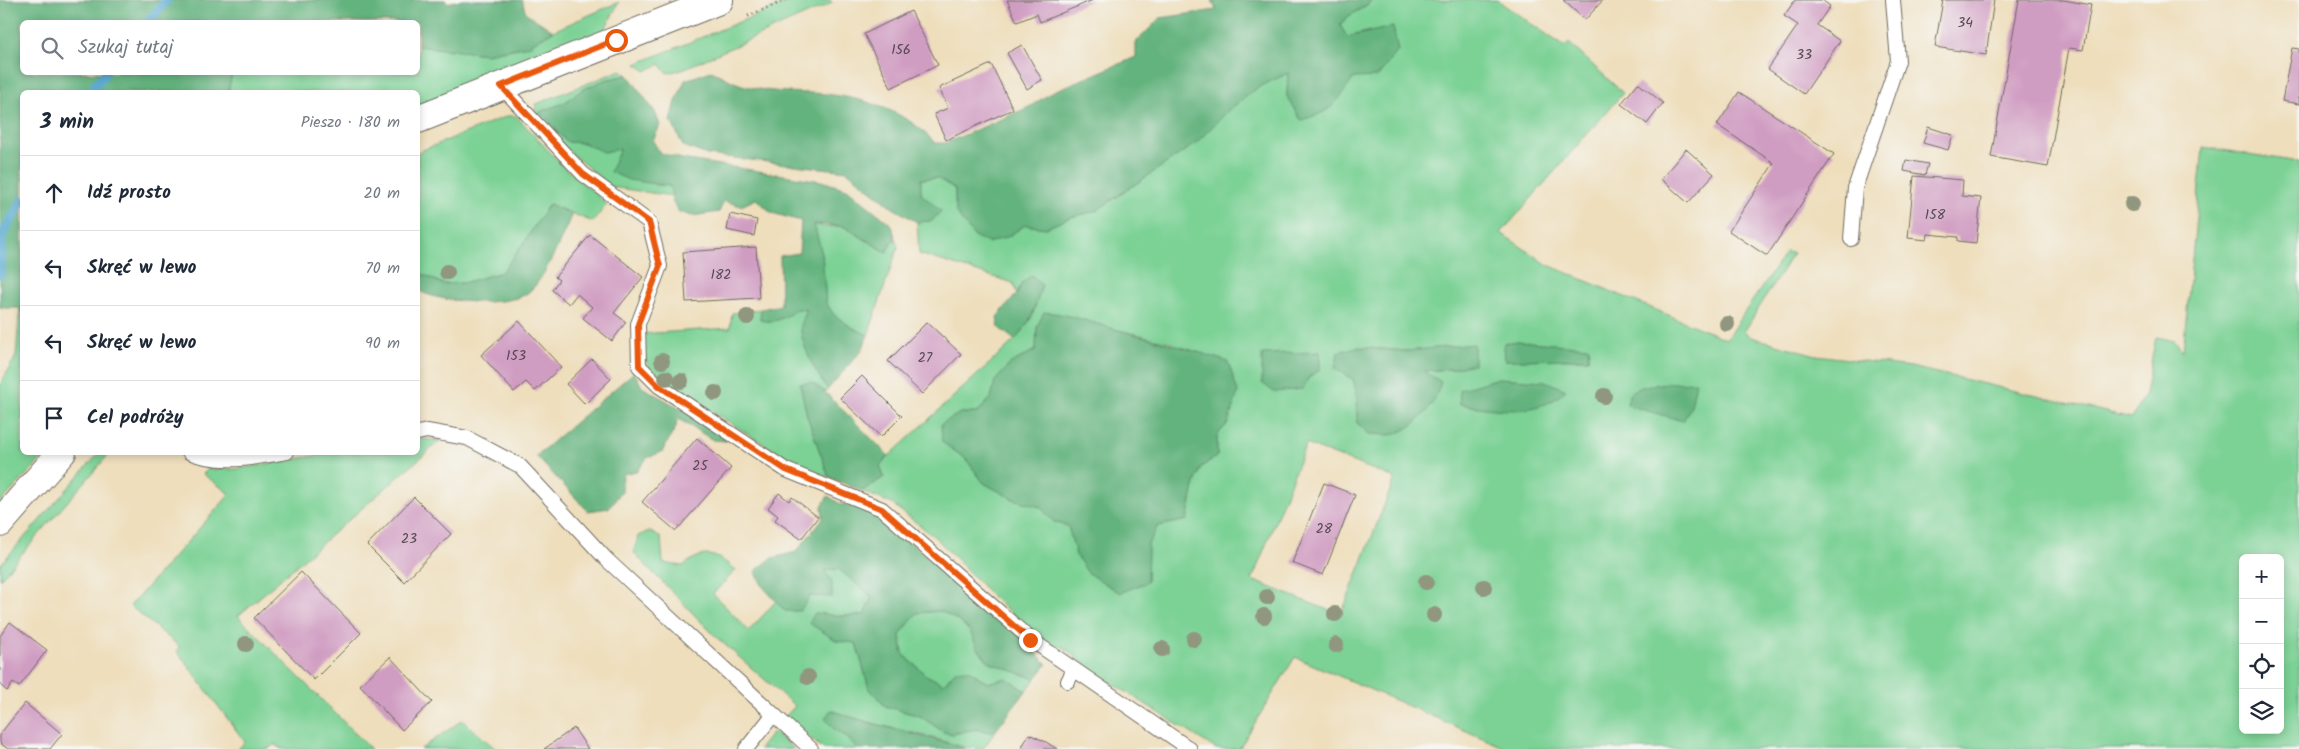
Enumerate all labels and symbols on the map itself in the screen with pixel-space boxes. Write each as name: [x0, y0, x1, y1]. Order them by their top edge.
house number: 34: [1957, 12, 1973, 34]
route start: [605, 29, 628, 52]
house number: 156: [891, 39, 911, 61]
house number: 33: [1796, 44, 1812, 66]
house number: 158: [1925, 204, 1946, 226]
house number: 182: [711, 264, 731, 286]
house number: 153: [506, 345, 526, 367]
house number: 27: [918, 347, 933, 369]
house number: 25: [692, 455, 709, 477]
house number: 28: [1316, 518, 1333, 540]
house number: 23: [401, 528, 417, 550]
route end: [1019, 629, 1042, 652]

